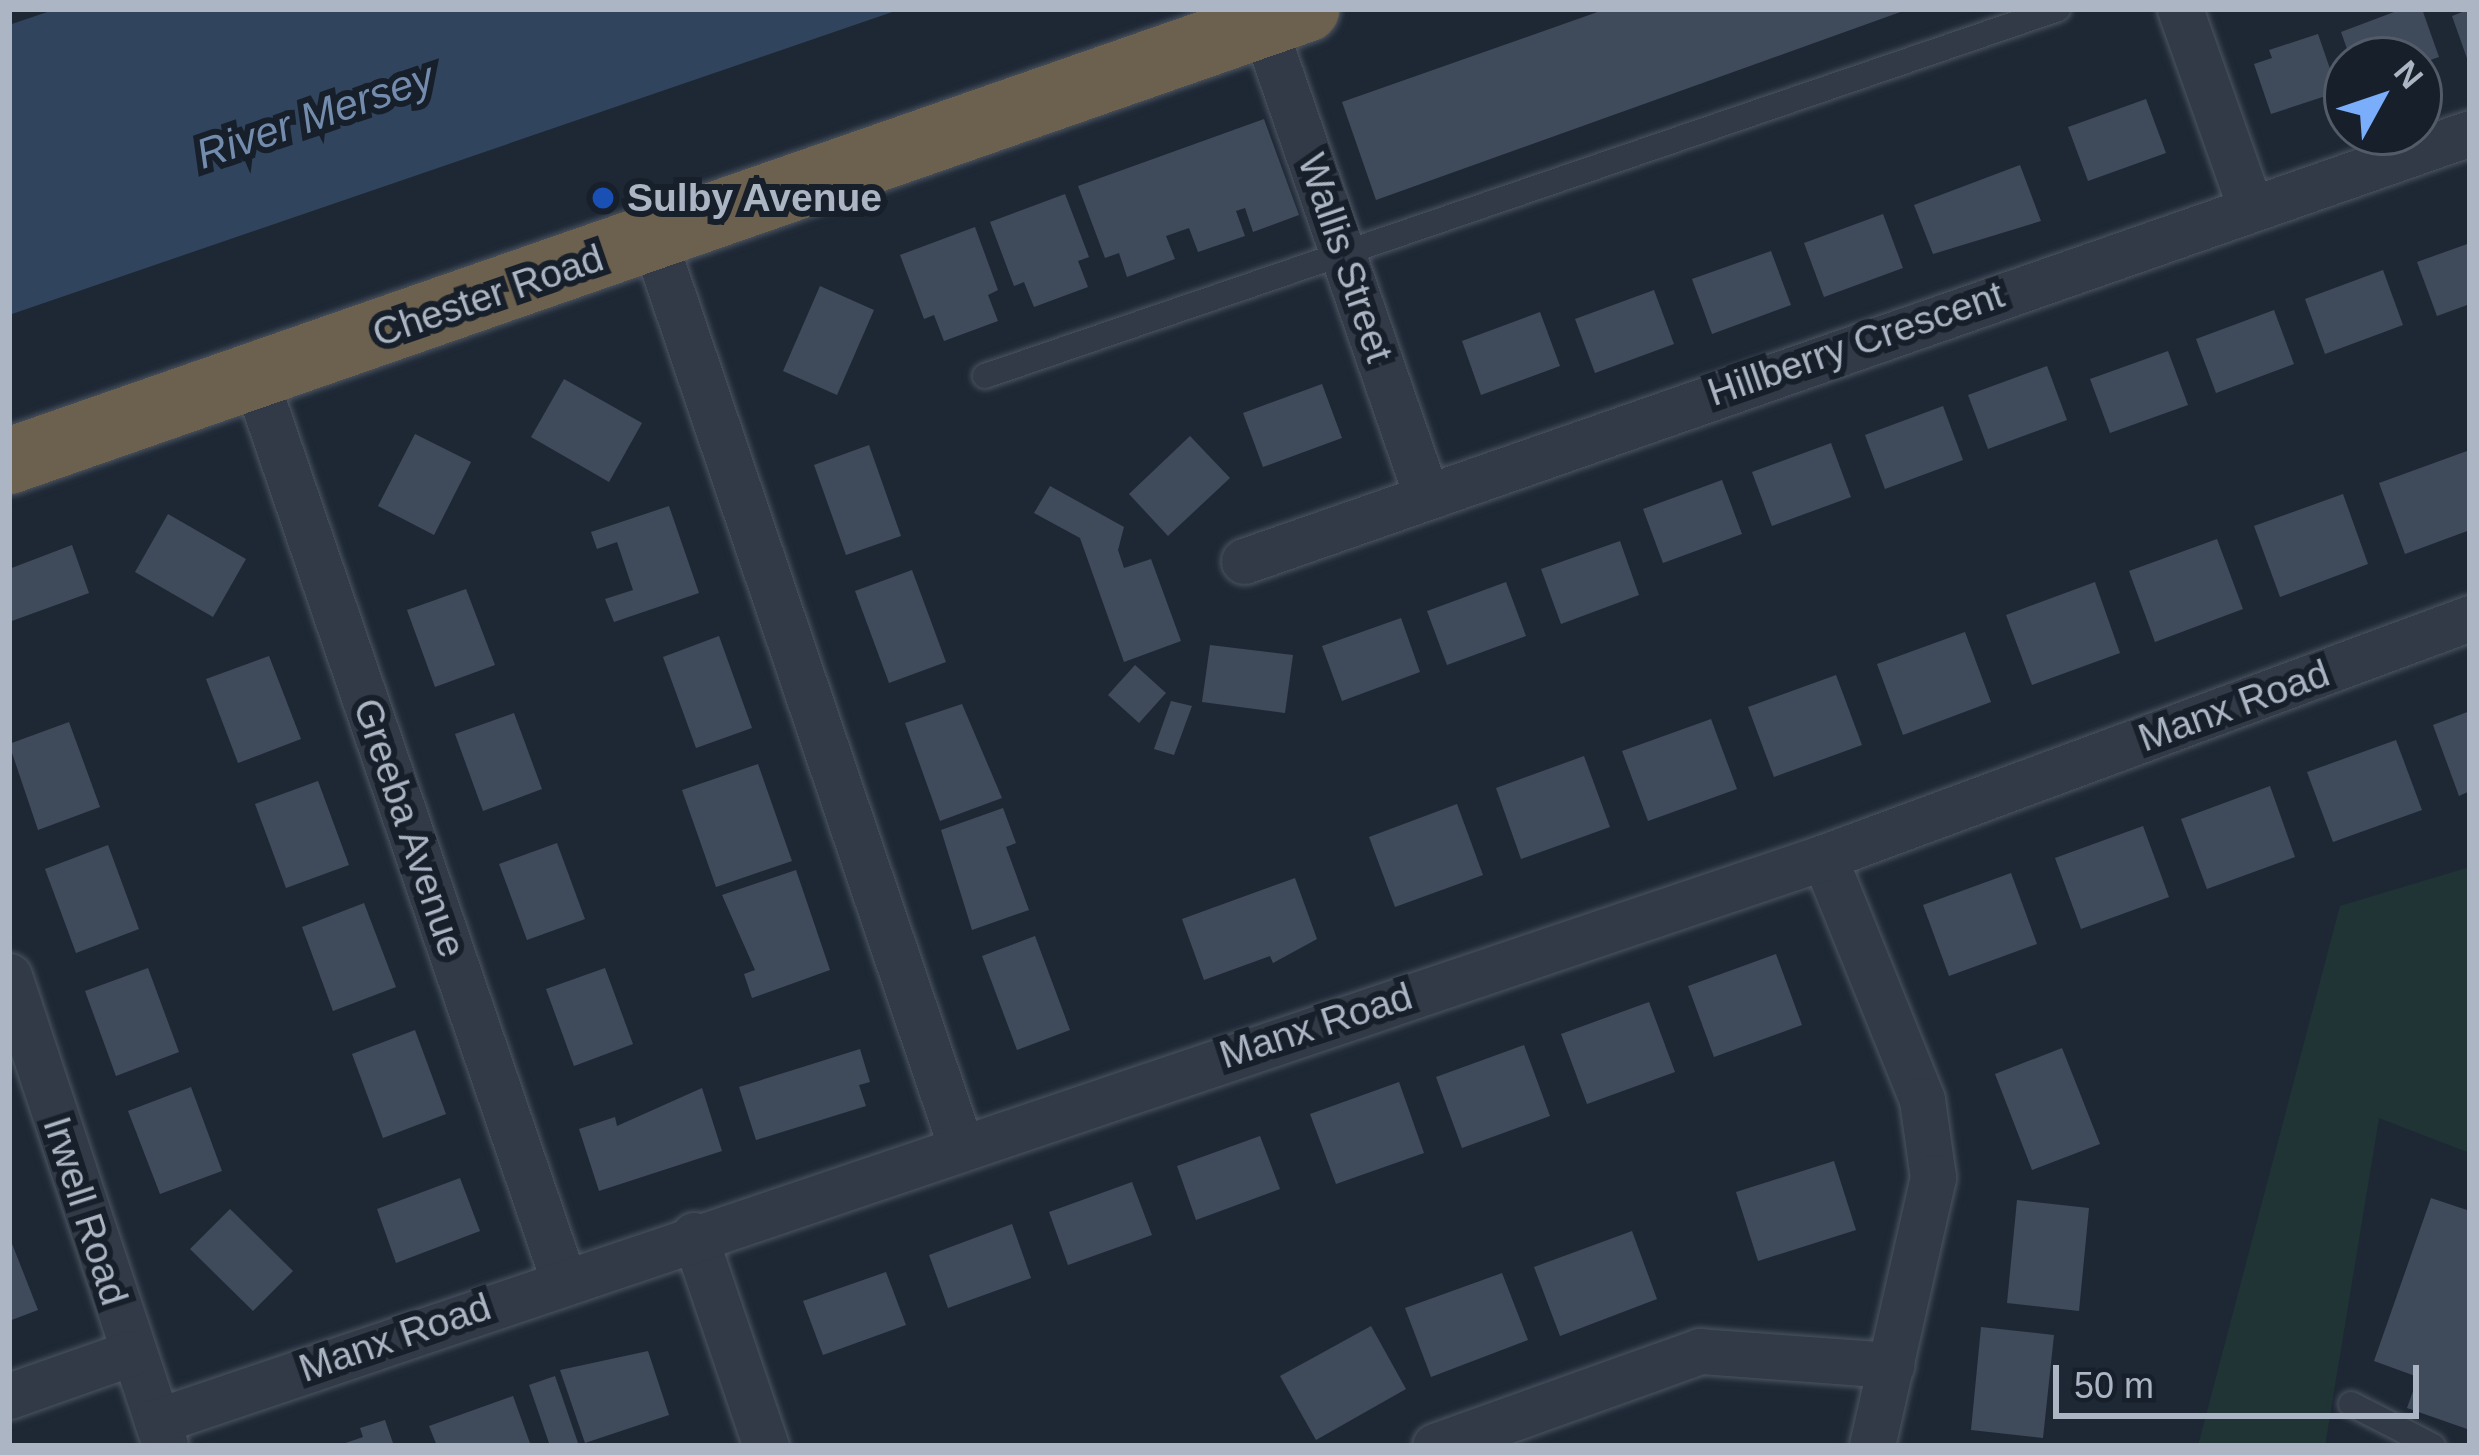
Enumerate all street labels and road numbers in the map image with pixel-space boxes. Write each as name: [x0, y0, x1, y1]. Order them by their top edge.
street label: Wallis Street: [1287, 148, 1403, 368]
street label: Chester Road: [367, 235, 609, 357]
street label: Hillberry Crescent: [1702, 271, 2010, 417]
street label: Manx Road: [2132, 650, 2336, 762]
street label: Greeba Avenue: [343, 692, 475, 964]
street label: Manx Road: [1214, 973, 1418, 1079]
street label: Irwell Road: [33, 1111, 137, 1311]
street label: Manx Road: [293, 1283, 497, 1393]

